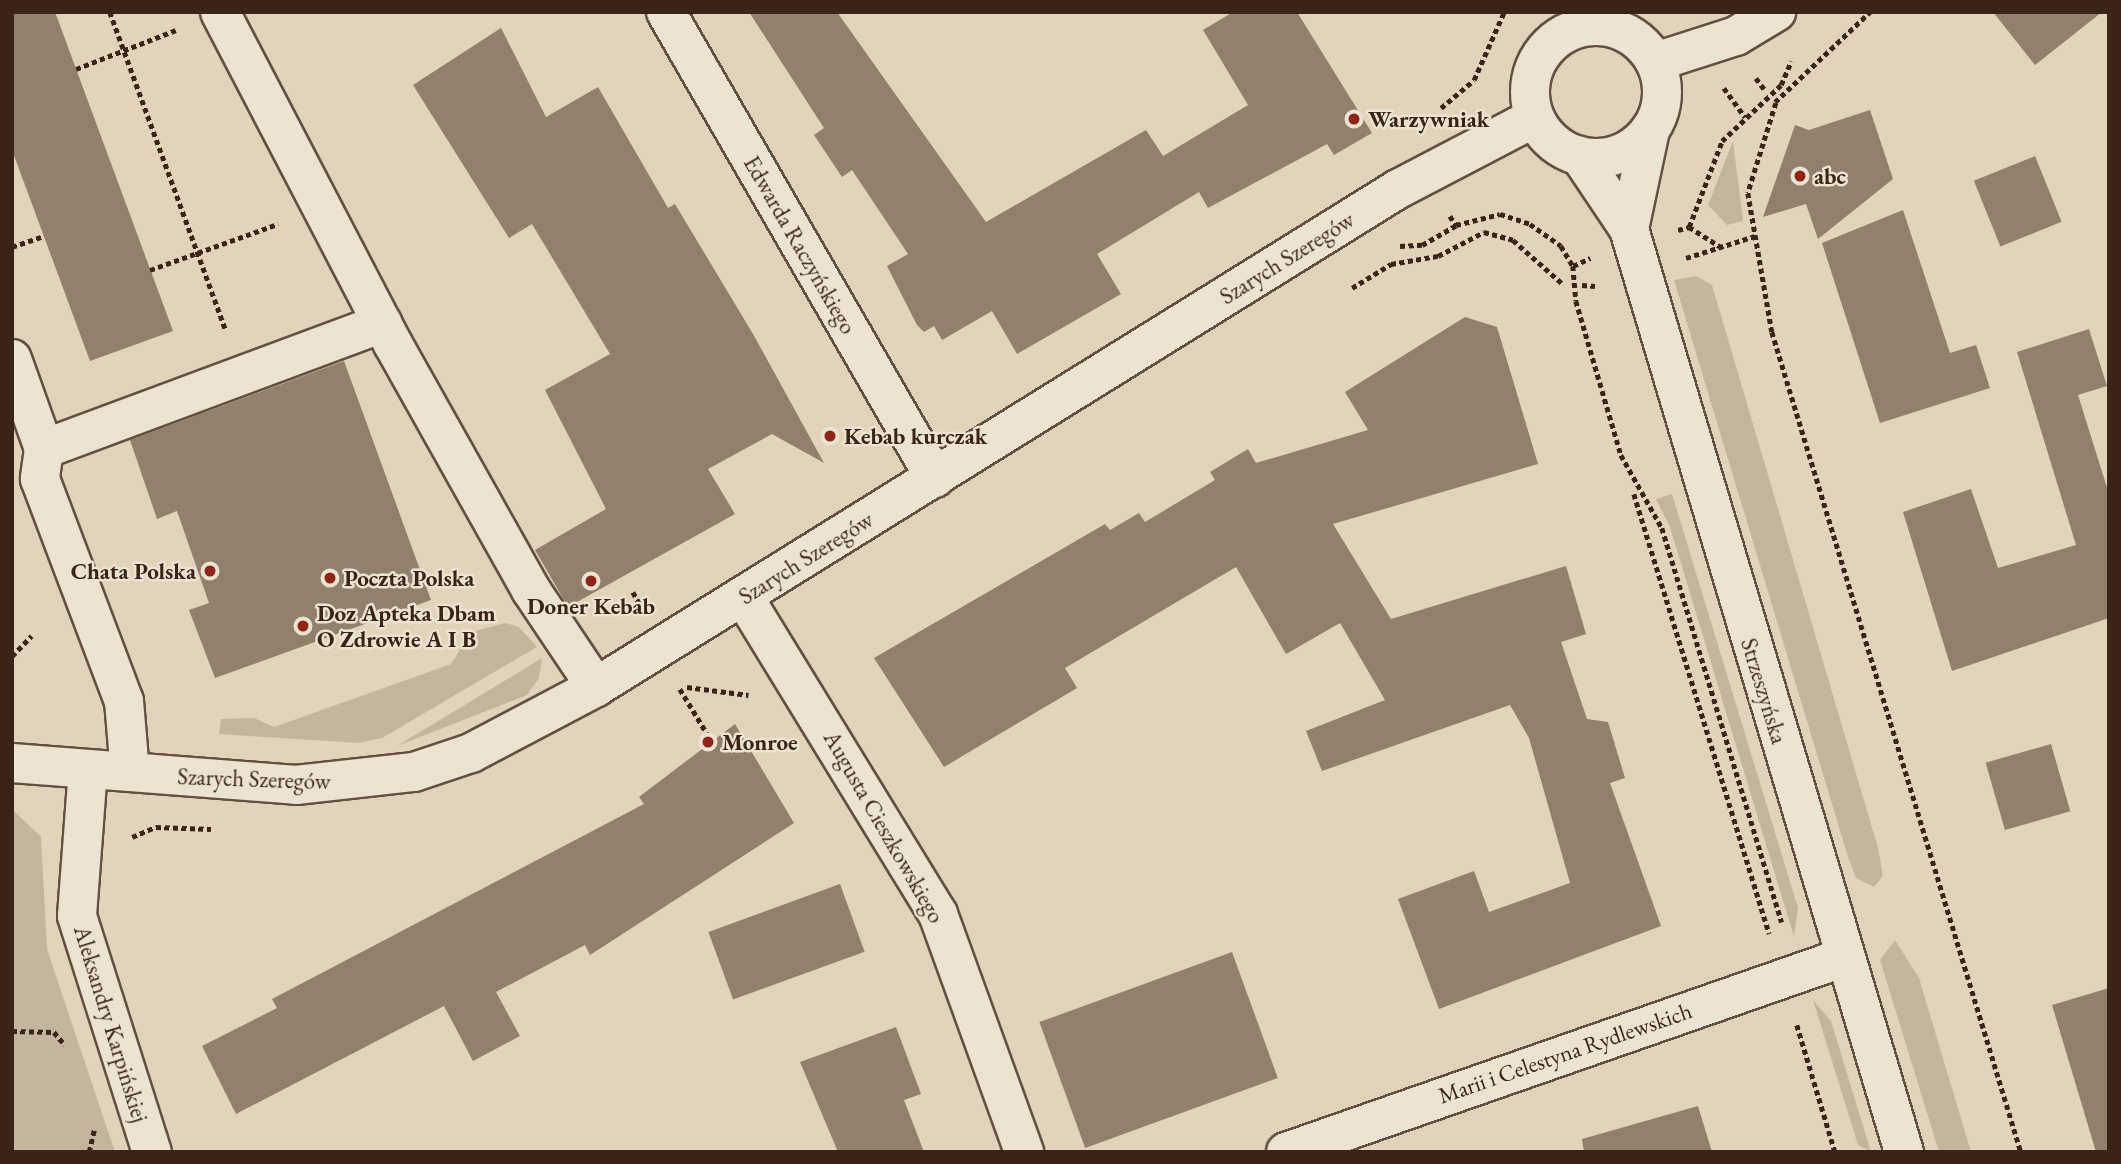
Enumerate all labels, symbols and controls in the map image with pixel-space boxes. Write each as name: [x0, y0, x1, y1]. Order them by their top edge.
place label: Warzywniak: [1368, 105, 1489, 133]
marker: Warzywniak: [1346, 111, 1362, 127]
street label: Edwarda Raczyńskiego: [738, 151, 862, 339]
place label: abc: [1814, 162, 1846, 190]
marker: abc: [1792, 168, 1808, 184]
street label: Szarych Szeregów: [1215, 206, 1359, 310]
place label: Kebab kurczak: [844, 422, 987, 450]
marker: Kebab kurczak: [822, 428, 838, 444]
street label: Szarych Szeregów: [734, 506, 878, 610]
place label: Chata Polska: [71, 557, 196, 585]
marker: Chata Polska: [202, 563, 218, 579]
place label: Poczta Polska: [344, 564, 474, 592]
marker: Poczta Polska: [322, 570, 338, 586]
marker: Doner Kebab: [583, 573, 599, 589]
place label: Doner Kebab: [527, 592, 655, 620]
place label: Doz Apteka Dbam O Zdrowie A I B: [317, 599, 496, 653]
marker: Doz Apteka Dbam O Zdrowie A I B: [295, 618, 311, 634]
street label: Strzeszyńska: [1735, 635, 1793, 747]
street label: Augusta Cieszkowskiego: [818, 726, 950, 928]
place label: Monroe: [722, 728, 798, 756]
marker: Monroe: [700, 734, 716, 750]
street label: Szarych Szeregów: [177, 763, 331, 795]
street label: Aleksandry Karpińskiej: [68, 922, 154, 1126]
street label: Marii i Celestyna Rydlewskich: [1435, 997, 1695, 1109]

